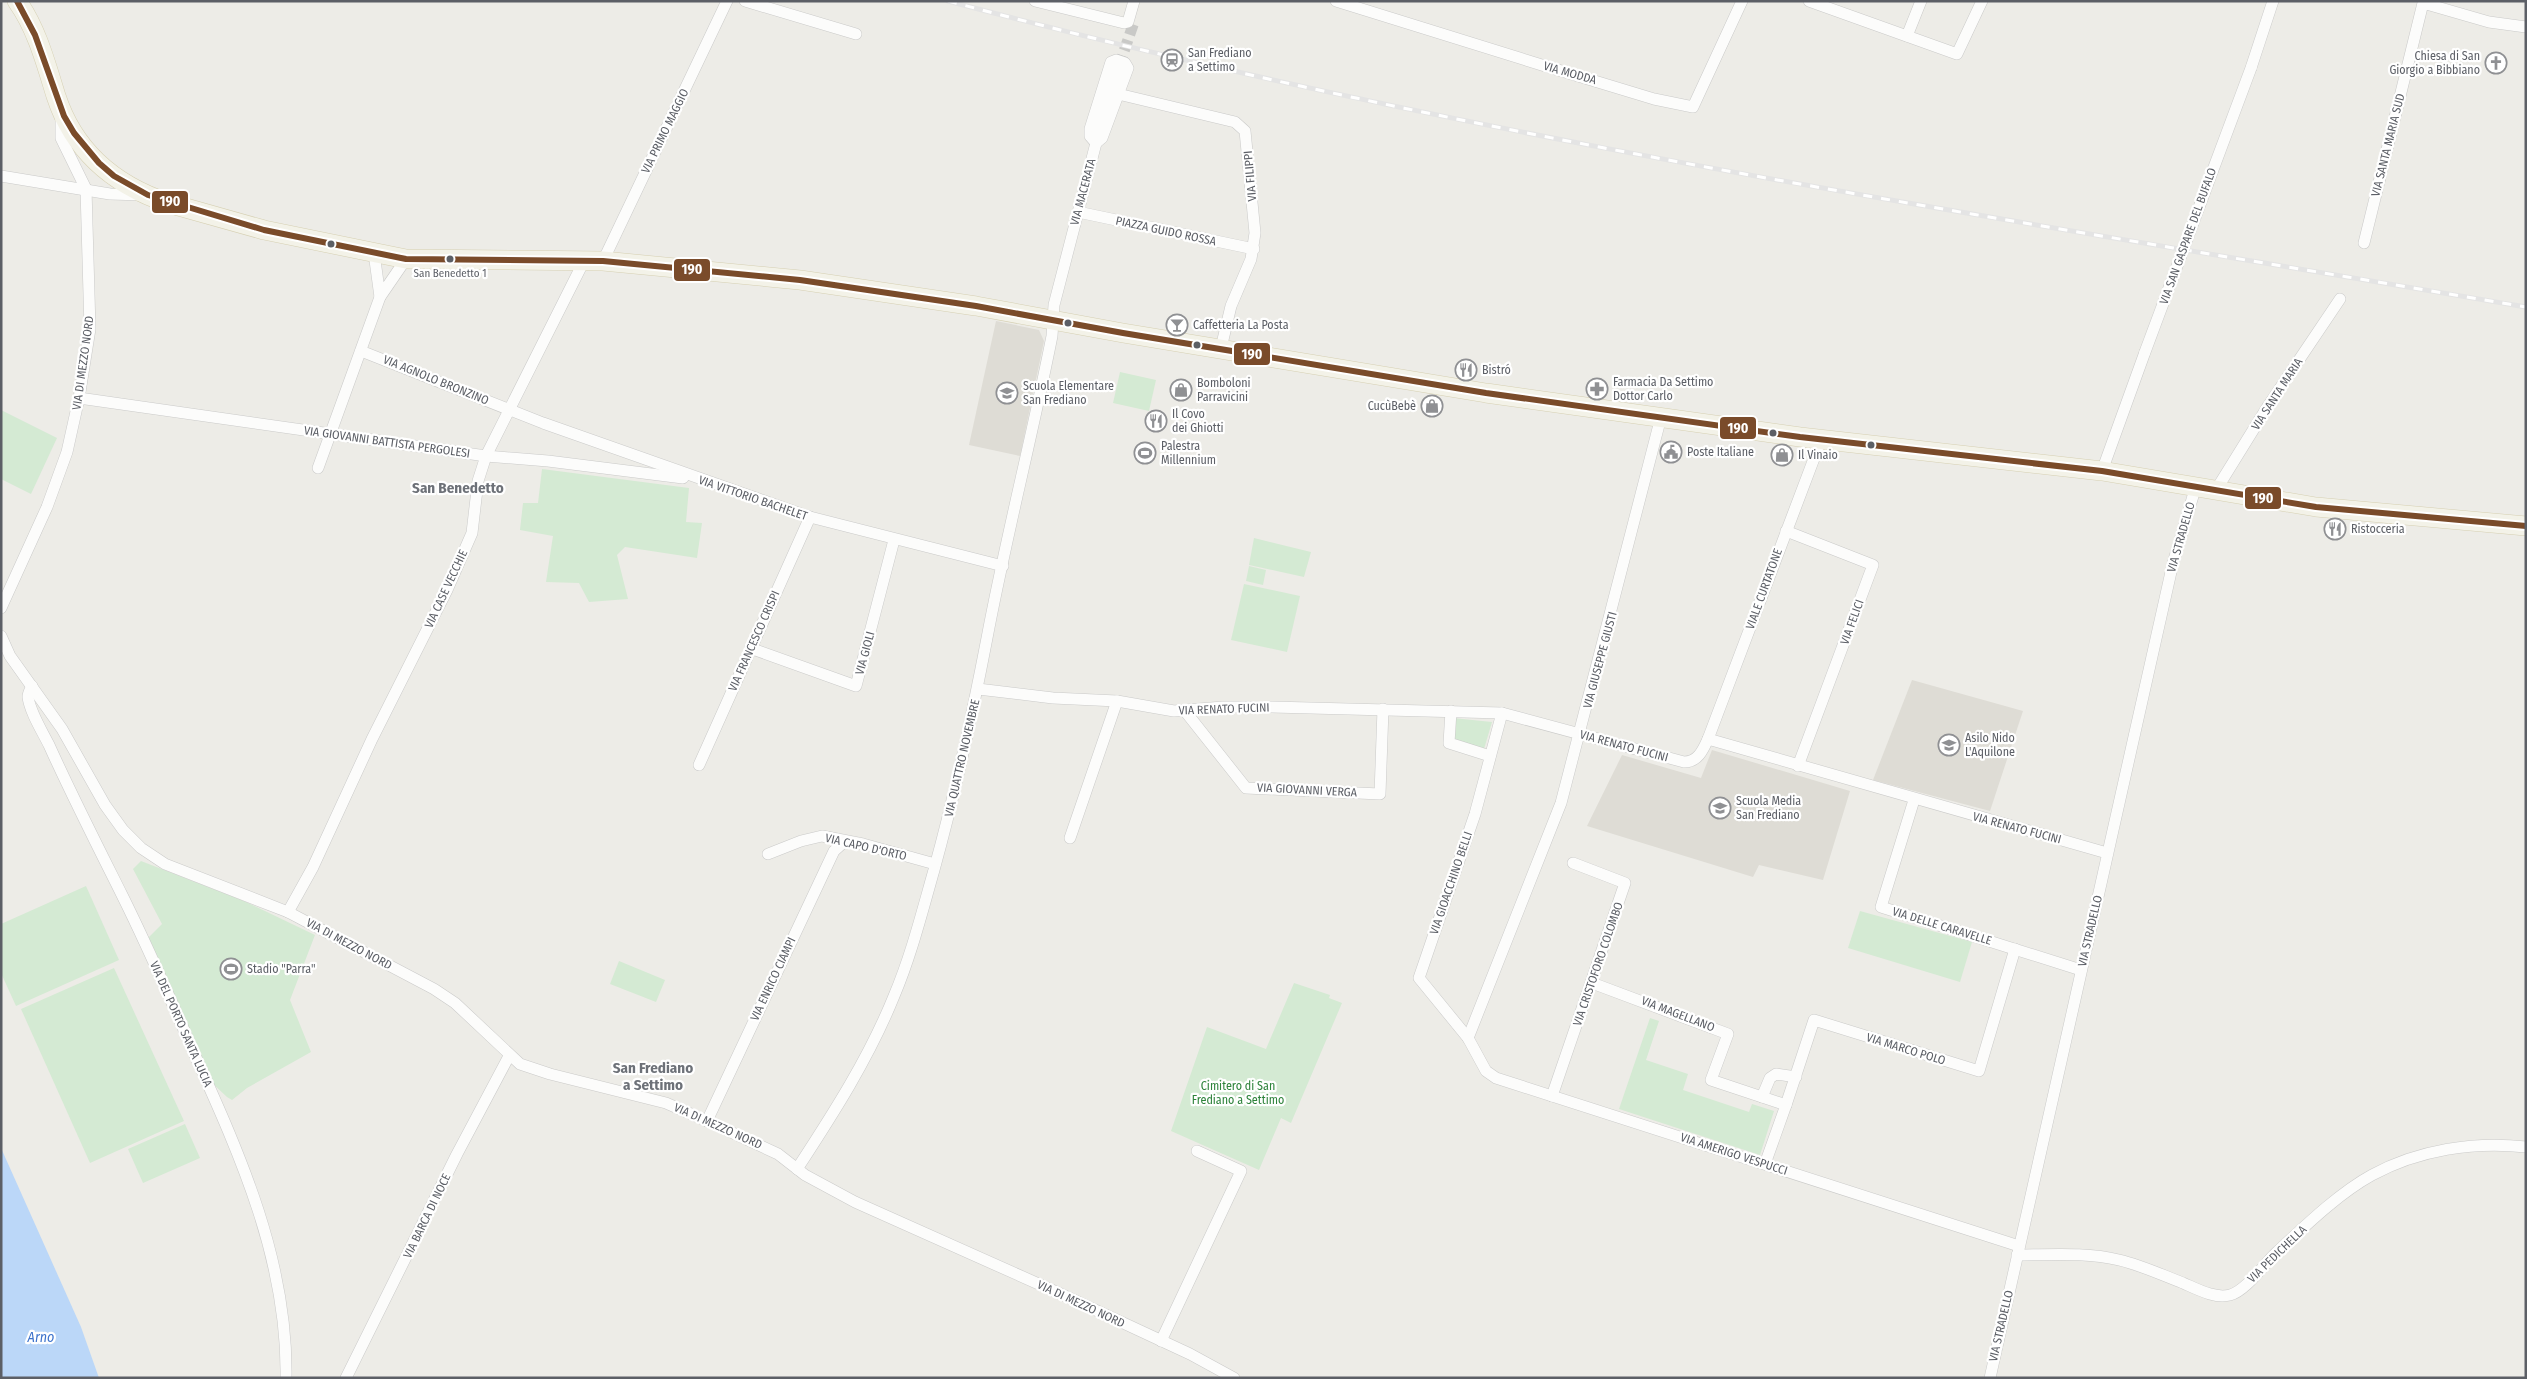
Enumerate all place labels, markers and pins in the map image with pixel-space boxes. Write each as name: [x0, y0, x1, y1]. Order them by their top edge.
place label: San Frediano a Settimo: [1188, 46, 1252, 74]
station icon: San Frediano a Settimo: [1160, 48, 1184, 72]
place label: Chiesa di San Giorgio a Bibbiano: [2389, 49, 2480, 77]
church icon: Chiesa di San Giorgio a Bibbiano: [2484, 51, 2508, 75]
unlabelled marker: [326, 239, 336, 249]
marker: San Benedetto 1: [445, 254, 455, 264]
place label: San Benedetto 1: [414, 267, 486, 280]
bar icon: Caffetteria La Posta: [1165, 313, 1189, 337]
unlabelled marker: [1063, 318, 1073, 328]
place label: Caffetteria La Posta: [1193, 318, 1289, 332]
unlabelled marker: [1192, 340, 1202, 350]
restaurant icon: Bistró: [1454, 358, 1478, 382]
place label: Bistró: [1482, 363, 1511, 377]
place label: Farmacia Da Settimo Dottor Carlo: [1613, 375, 1713, 403]
place label: Bomboloni Parravicini: [1197, 376, 1251, 404]
pharmacy icon: Farmacia Da Settimo Dottor Carlo: [1585, 377, 1609, 401]
shop icon: Bomboloni Parravicini: [1169, 378, 1193, 402]
place label: Scuola Elementare San Frediano: [1023, 379, 1114, 407]
school or university icon: Scuola Elementare San Frediano: [995, 381, 1019, 405]
shop icon: CucùBebè: [1420, 394, 1444, 418]
place label: CucùBebè: [1368, 399, 1416, 413]
place label: Il Covo dei Ghiotti: [1172, 407, 1224, 435]
restaurant icon: Il Covo dei Ghiotti: [1144, 409, 1168, 433]
unlabelled marker: [1768, 428, 1778, 438]
place label: Palestra Millennium: [1161, 439, 1216, 467]
public building icon: Poste Italiane: [1659, 440, 1683, 464]
unlabelled marker: [1866, 440, 1876, 450]
sports icon: Palestra Millennium: [1133, 441, 1157, 465]
shop icon: Il Vinaio: [1770, 443, 1794, 467]
place label: Poste Italiane: [1687, 445, 1754, 459]
place label: Il Vinaio: [1798, 448, 1838, 462]
restaurant icon: Ristocceria: [2323, 517, 2347, 541]
place label: Ristocceria: [2351, 522, 2405, 536]
place label: Asilo Nido L'Aquilone: [1965, 731, 2015, 759]
school or university icon: Asilo Nido L'Aquilone: [1937, 733, 1961, 757]
place label: Scuola Media San Frediano: [1736, 794, 1801, 822]
school or university icon: Scuola Media San Frediano: [1708, 796, 1732, 820]
sports icon: Stadio "Parra": [219, 957, 243, 981]
place label: Stadio "Parra": [247, 962, 316, 976]

